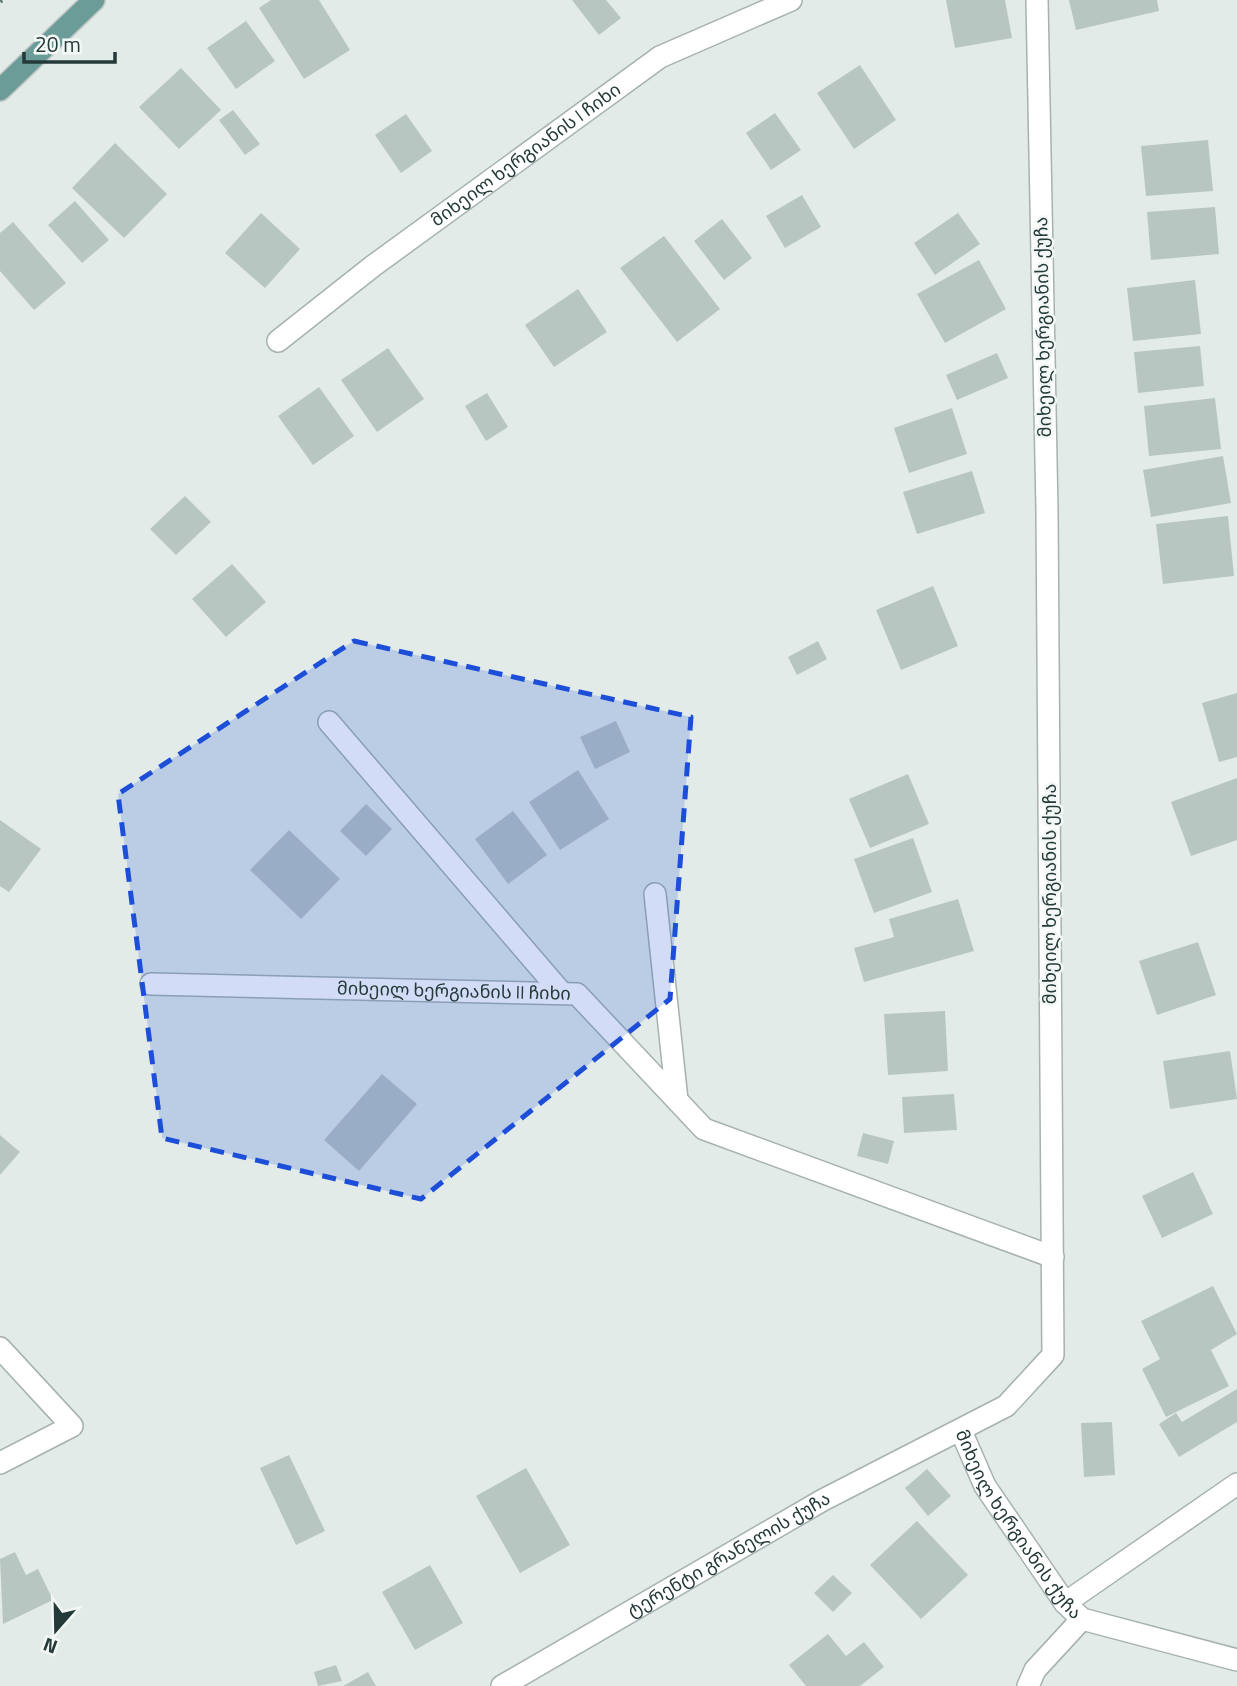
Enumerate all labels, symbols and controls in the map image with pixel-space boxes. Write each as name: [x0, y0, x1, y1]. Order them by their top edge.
scale bar: [24, 21, 116, 65]
text: 20 m: [35, 28, 81, 60]
street label: მიხეილ ხერგიანის I ჩიხი: [425, 76, 626, 233]
street label: მიხეილ ხერგიანის ქუჩა: [1027, 216, 1058, 438]
street label: მიხეილ ხერგიანის ქუჩა: [1036, 784, 1063, 1004]
street label: მიხეილ ხერგიანის II ჩიხი: [337, 974, 571, 1007]
street label: მიხეილ ხერგიანის ქუჩა: [949, 1425, 1088, 1625]
street label: ტერენტი გრანელის ქუჩა: [622, 1485, 835, 1624]
north arrow: [21, 1595, 91, 1665]
text: N: [39, 1631, 61, 1662]

